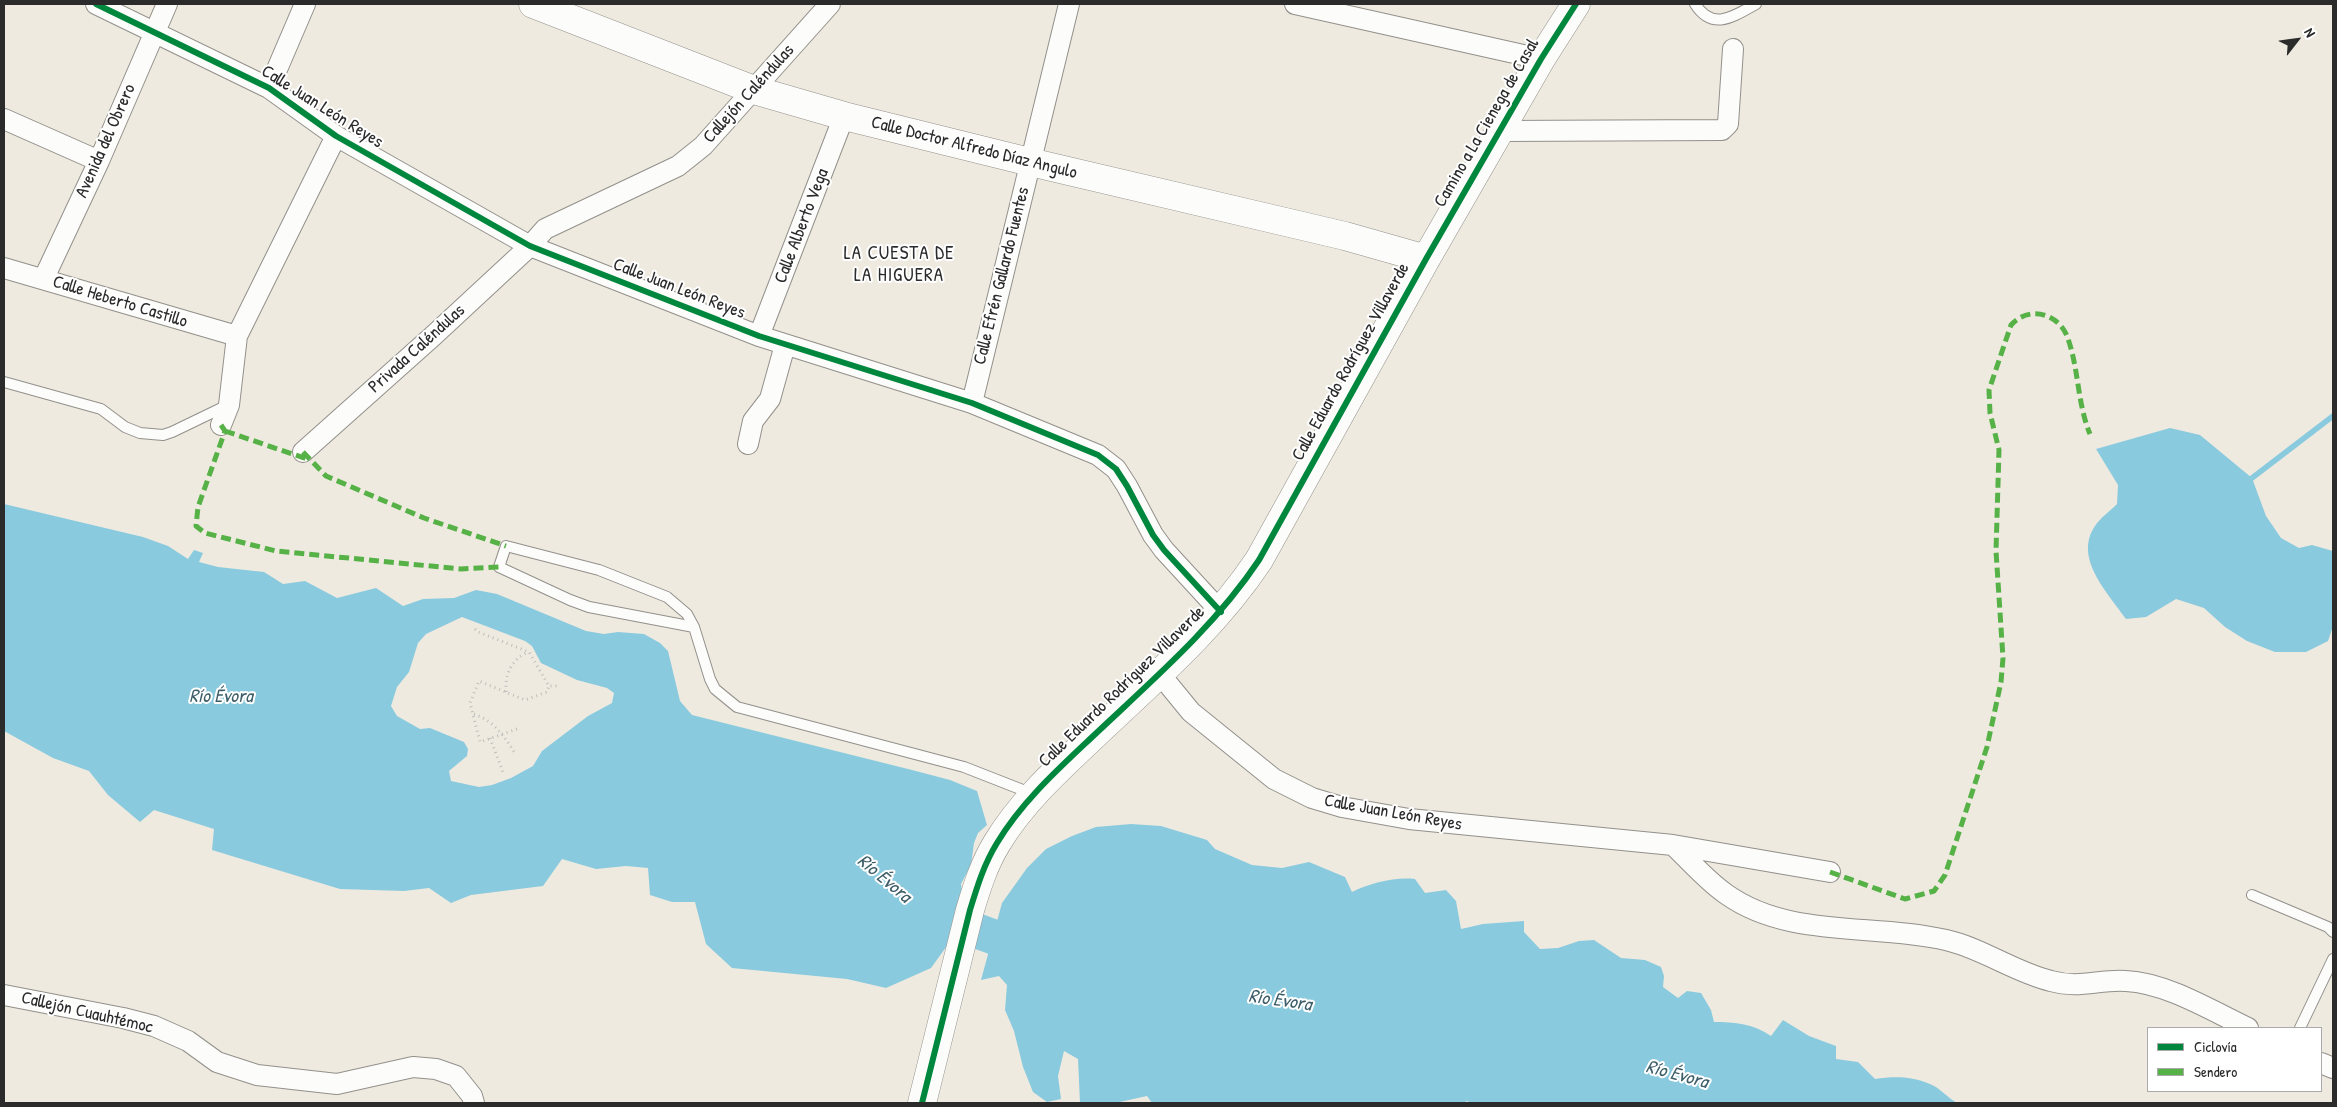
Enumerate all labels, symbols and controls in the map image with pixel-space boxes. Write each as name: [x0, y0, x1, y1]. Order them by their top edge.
north arrow: [2272, 15, 2322, 65]
text: N: [2300, 24, 2321, 40]
street label: Camino a La Cienega de Casal: [1430, 35, 1544, 211]
street label: Callejón Caléndulas: [699, 40, 799, 148]
street label: Calle Juan León Reyes: [257, 61, 387, 153]
street label: Avenida del Obrero: [71, 81, 141, 201]
street label: Calle Doctor Alfredo Díaz Angulo: [869, 112, 1079, 184]
street label: Calle Alberto Vega: [770, 166, 834, 286]
street label: Calle Efrén Gallardo Fuentes: [969, 185, 1035, 367]
district label: LA CUESTA DE LA HIGUERA: [842, 243, 956, 287]
street label: Calle Juan León Reyes: [610, 254, 748, 324]
street label: Calle Eduardo Rodríguez Villaverde: [1288, 259, 1414, 465]
street label: Calle Heberto Castillo: [50, 271, 190, 333]
street label: Privada Caléndulas: [364, 300, 470, 398]
street label: Calle Eduardo Rodríguez Villaverde: [1034, 602, 1210, 772]
water label: Río Évora: [189, 686, 253, 708]
street label: Calle Juan León Reyes: [1322, 790, 1464, 836]
water label: Río Évora: [852, 850, 916, 908]
water label: Río Évora: [1247, 985, 1313, 1017]
street label: Callejón Cuauhtémoc: [19, 987, 155, 1039]
legend: [2147, 1027, 2322, 1092]
text: Ciclovía: [2194, 1036, 2237, 1057]
water label: Río Évora: [1643, 1056, 1711, 1094]
text: Sendero: [2194, 1061, 2237, 1082]

